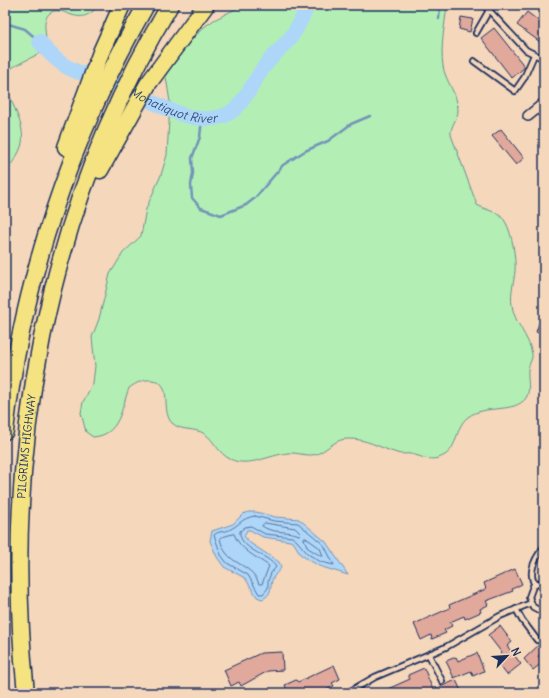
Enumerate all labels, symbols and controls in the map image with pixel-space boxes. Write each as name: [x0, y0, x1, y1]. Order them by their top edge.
water label: Monatiquot River: [127, 84, 220, 126]
street label: PILGRIMS HIGHWAY: [14, 393, 39, 499]
north arrow: [487, 636, 527, 676]
text: N: [508, 645, 524, 658]

